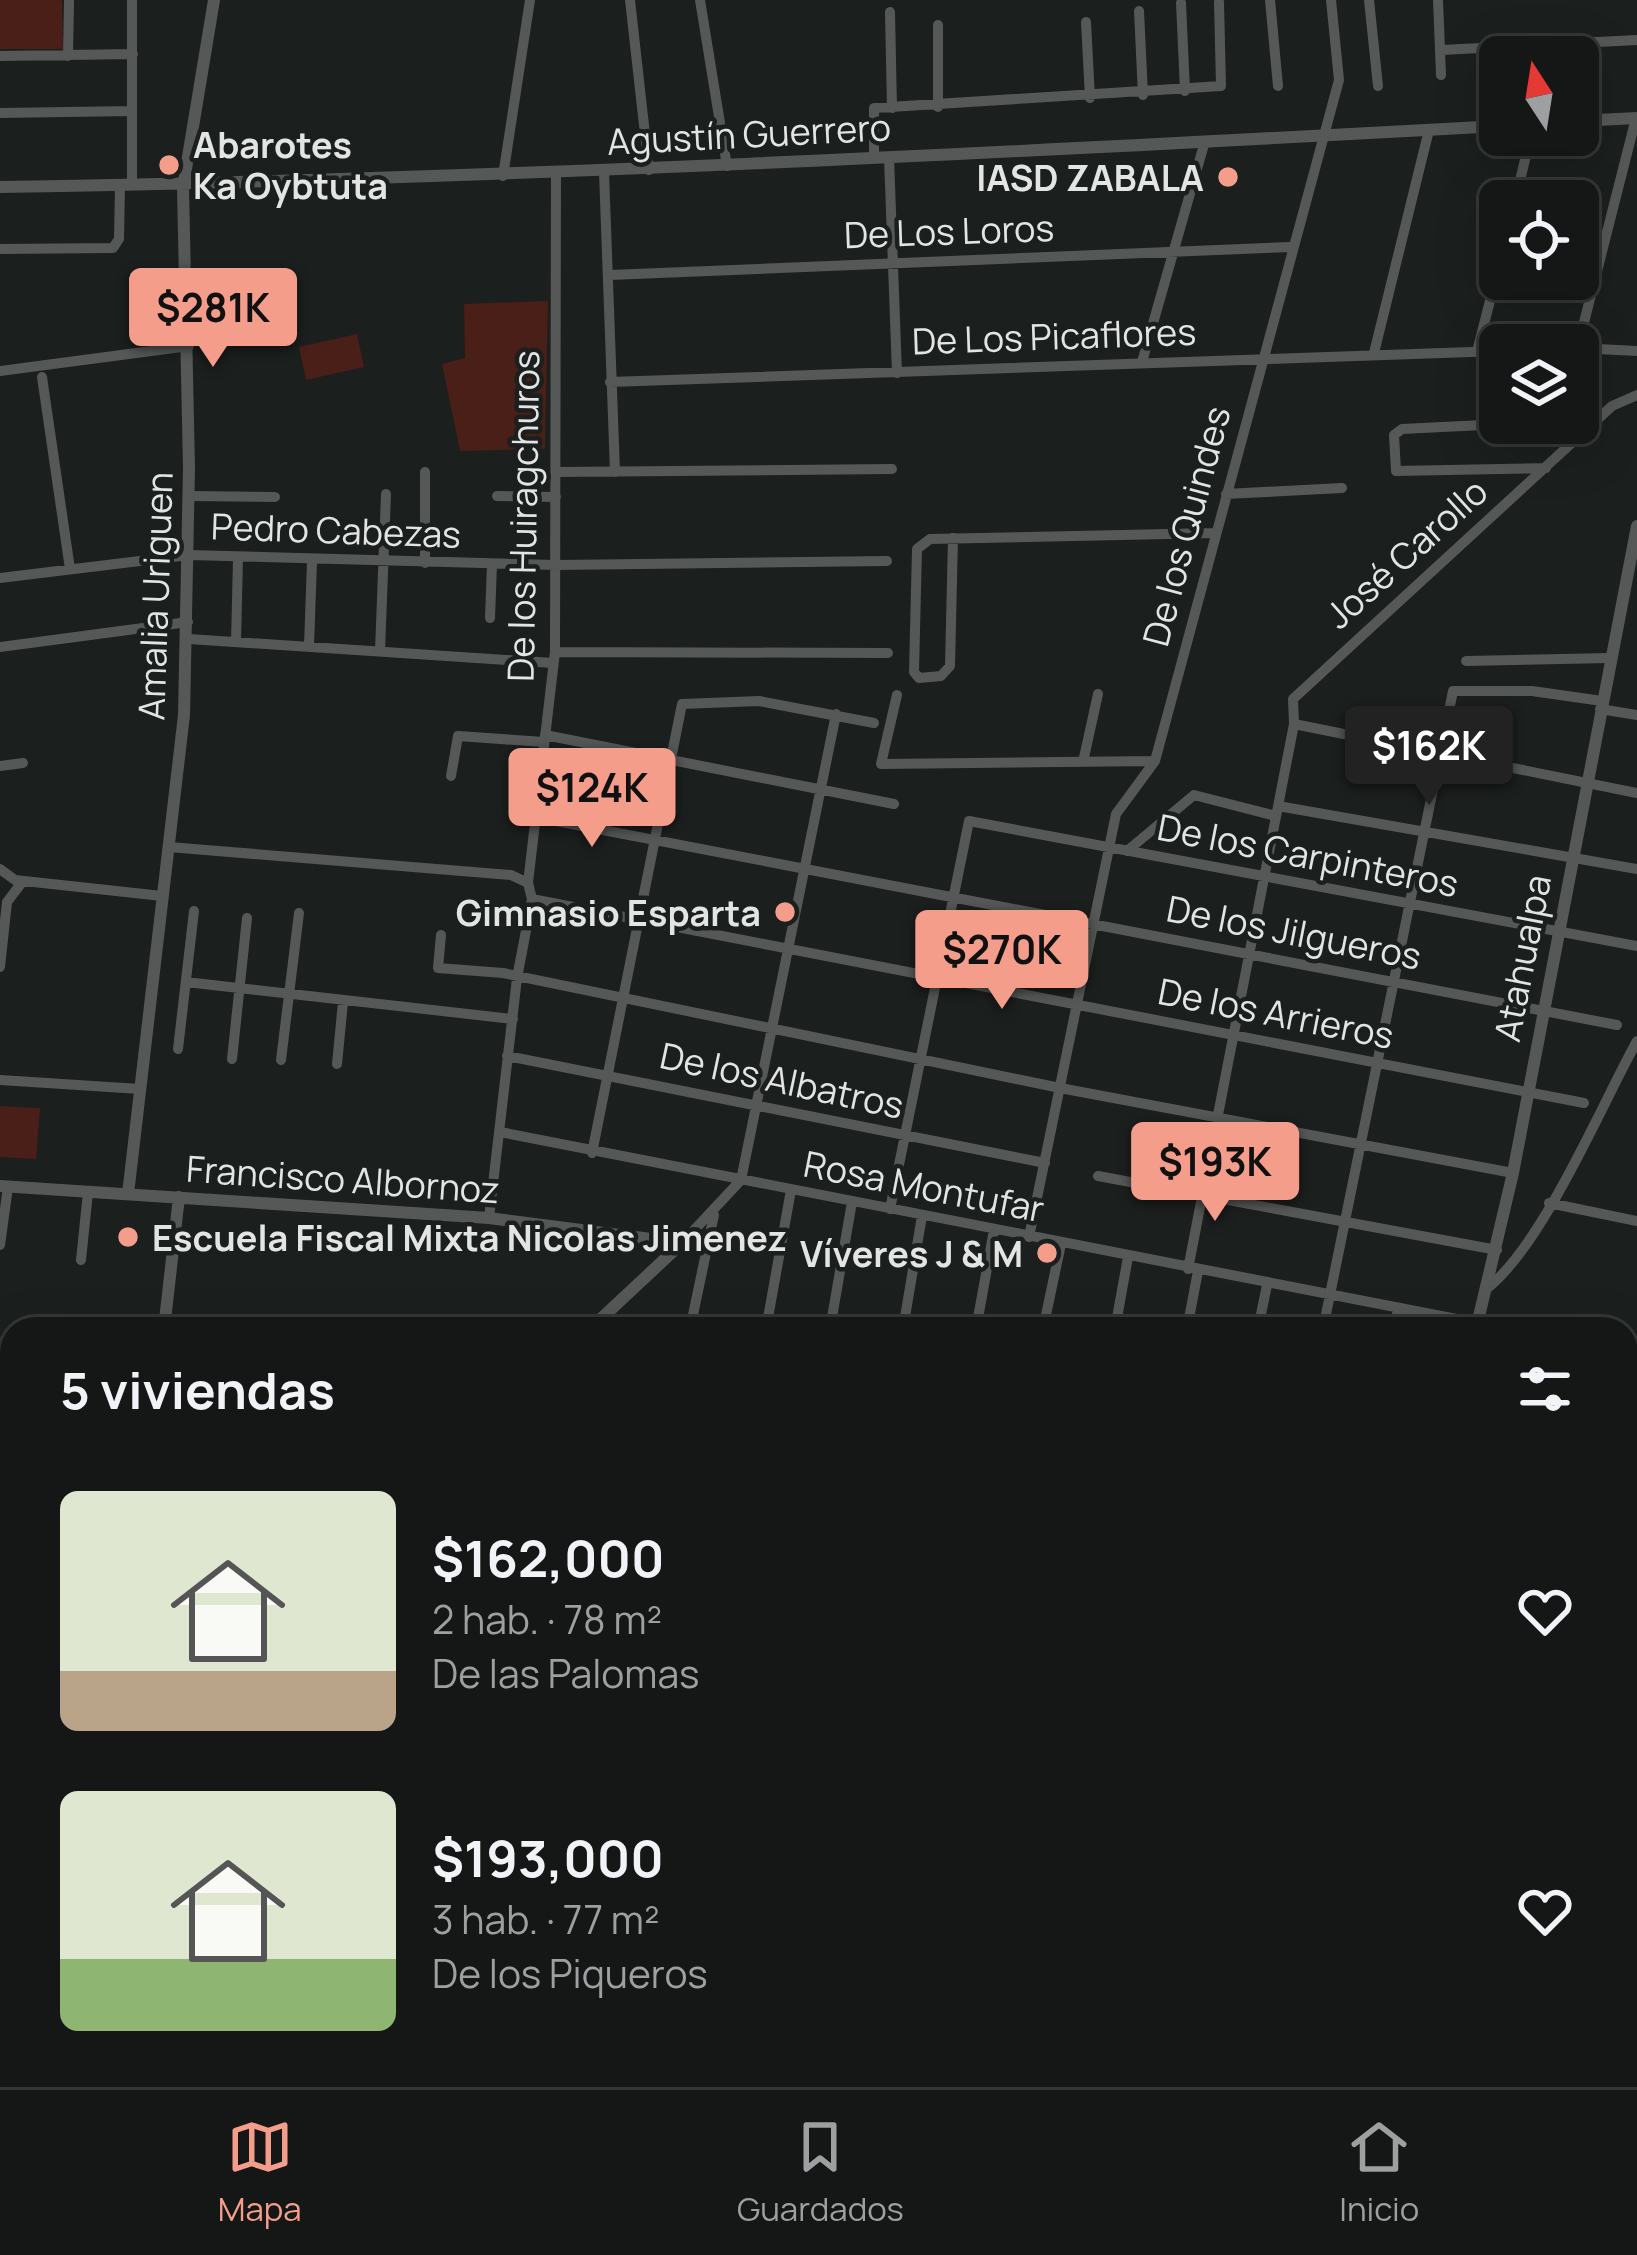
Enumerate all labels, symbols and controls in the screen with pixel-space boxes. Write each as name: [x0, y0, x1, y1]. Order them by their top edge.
north arrow: [1479, 36, 1599, 156]
map controls: [1479, 36, 1599, 444]
street label: Agustín Guerrero: [606, 102, 892, 166]
place label: Abarotes Ka Oybtuta: [193, 120, 388, 210]
marker: Abarotes Ka Oybtuta: [156, 152, 182, 178]
place label: IASD ZABALA: [976, 153, 1204, 202]
marker: IASD ZABALA: [1215, 164, 1241, 190]
button: locate: [1479, 180, 1599, 300]
street label: De Los Loros: [843, 203, 1055, 259]
pin: $281K: [129, 268, 297, 370]
text: $281K: [156, 280, 270, 334]
street label: De Los Picaflores: [911, 307, 1197, 365]
button: layers: [1479, 324, 1599, 444]
street label: De los Huiragchuros: [496, 350, 550, 682]
street label: De los Quindes: [1130, 401, 1242, 651]
street label: José Carollo: [1314, 467, 1498, 639]
street label: Amalia Uriguen: [126, 471, 184, 721]
street label: Pedro Cabezas: [210, 501, 462, 559]
pin: $162K: [1345, 706, 1513, 808]
text: $162K: [1372, 718, 1486, 772]
pin: $124K: [508, 748, 676, 850]
text: $124K: [536, 760, 648, 814]
street label: De los Carpinteros: [1154, 802, 1462, 908]
street label: Atahualpa: [1482, 870, 1562, 1046]
street label: De los Jilgueros: [1163, 883, 1425, 981]
place label: Gimnasio Esparta: [456, 888, 761, 937]
marker: Gimnasio Esparta: [772, 899, 798, 925]
pin: $270K: [918, 910, 1086, 1012]
text: $270K: [942, 922, 1062, 976]
street label: De los Arrieros: [1154, 966, 1398, 1060]
street label: De los Albatros: [656, 1030, 908, 1130]
pin: $193K: [1131, 1122, 1299, 1224]
text: $193K: [1158, 1134, 1272, 1188]
street label: Rosa Montufar: [800, 1139, 1048, 1233]
street label: Francisco Albornoz: [185, 1144, 501, 1214]
place label: Escuela Fiscal Mixta Nicolas Jimenez: [152, 1213, 787, 1262]
marker: Escuela Fiscal Mixta Nicolas Jimenez: [115, 1224, 141, 1250]
place label: Víveres J & M: [800, 1229, 1023, 1278]
marker: Víveres J & M: [1034, 1240, 1060, 1266]
text: 5 viviendas: [60, 1355, 335, 1424]
icon: filters: [1512, 1356, 1578, 1422]
text: $162,000: [432, 1523, 665, 1592]
icon: home: [156, 1539, 300, 1683]
icon: heart: [1512, 1578, 1578, 1644]
text: 2 hab. · 78 m²: [432, 1592, 662, 1646]
text: De las Palomas: [432, 1646, 700, 1700]
text: $193,000: [432, 1823, 664, 1892]
icon: home: [156, 1839, 300, 1983]
icon: heart: [1512, 1878, 1578, 1944]
text: 3 hab. · 77 m²: [432, 1892, 660, 1946]
text: De los Piqueros: [432, 1946, 708, 2000]
tab: Mapa: [218, 2114, 302, 2231]
tab: Guardados: [737, 2114, 904, 2231]
tab: Inicio: [1339, 2114, 1419, 2231]

